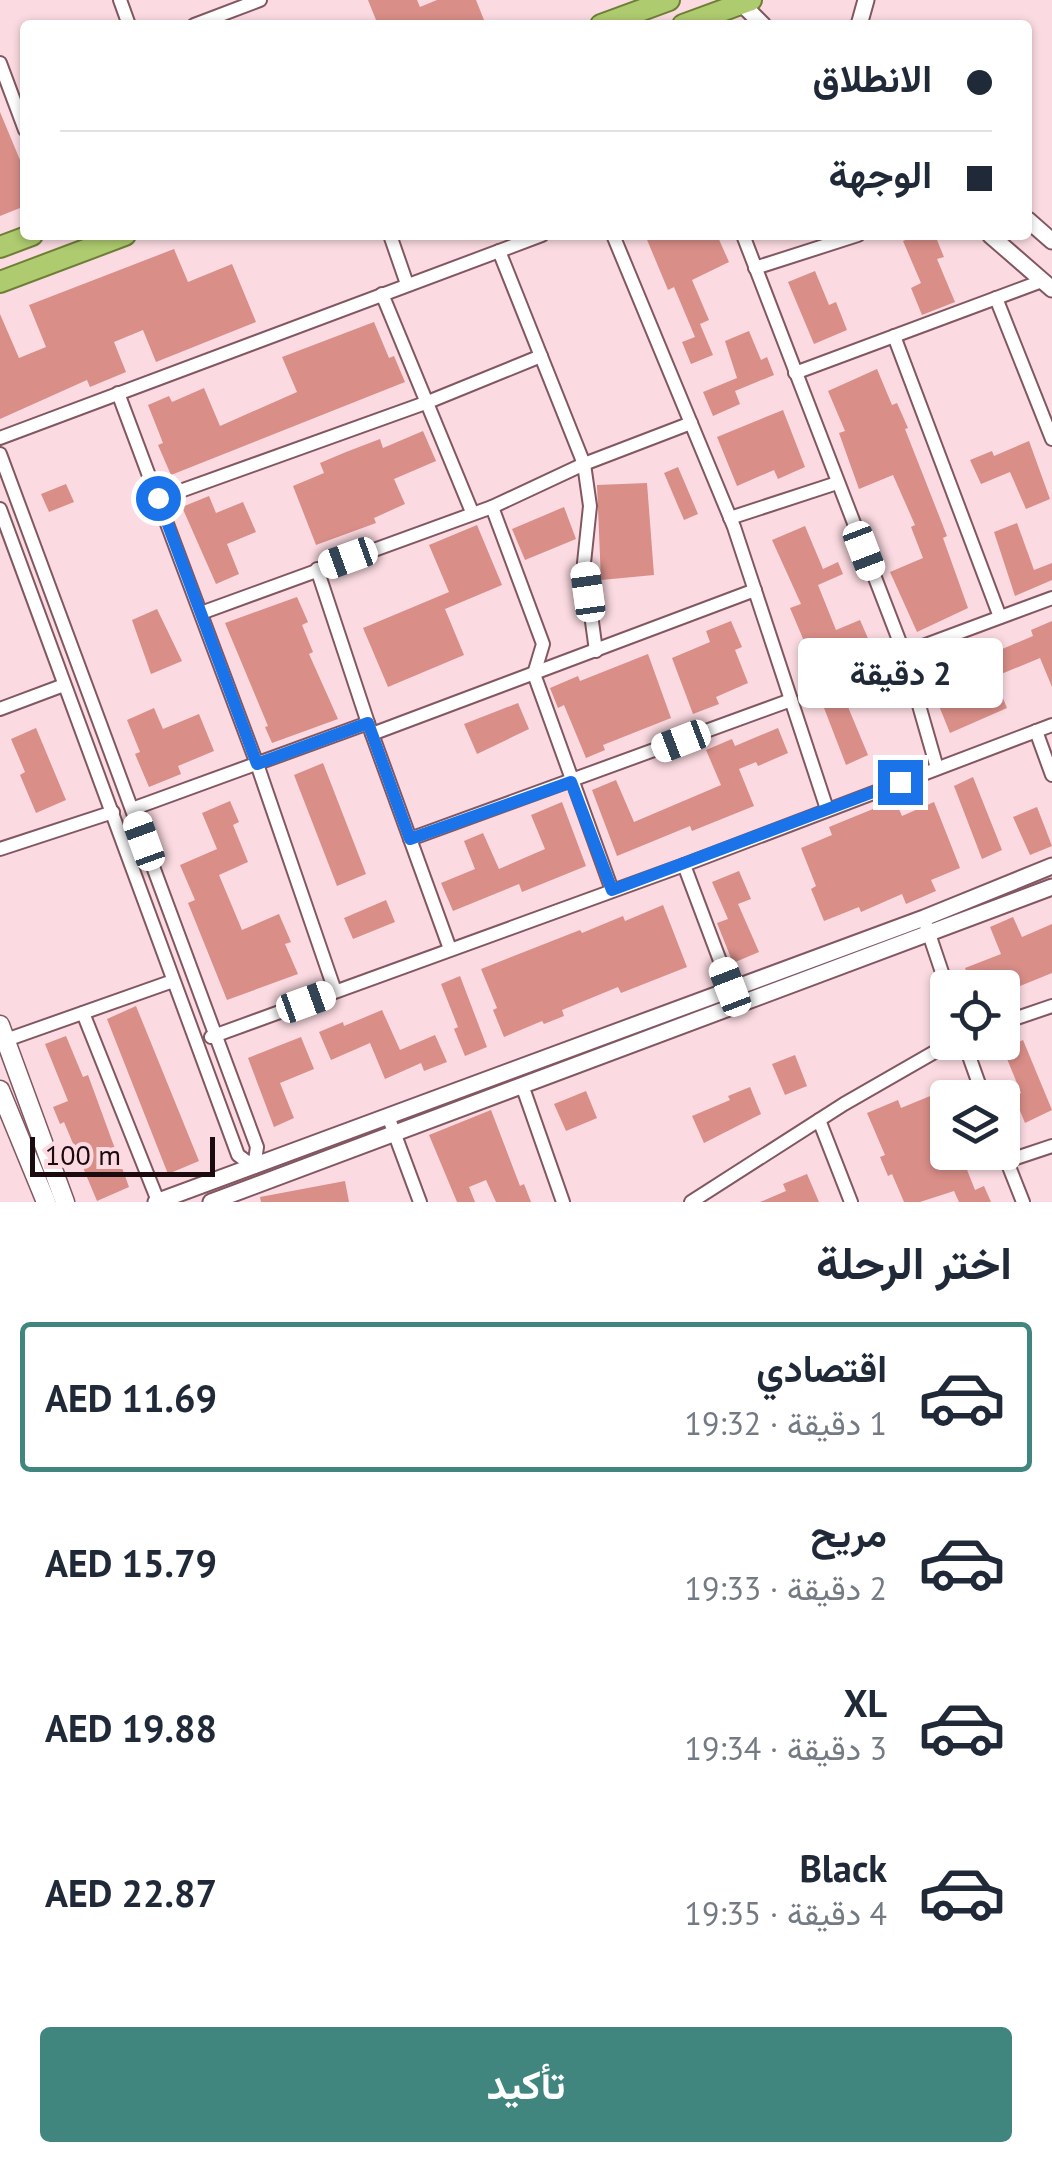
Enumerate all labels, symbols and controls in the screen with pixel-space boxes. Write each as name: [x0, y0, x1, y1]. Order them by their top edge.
text: الانطلاق: [813, 53, 932, 102]
text: الوجهة: [829, 149, 932, 198]
route start: [136, 476, 181, 521]
car: [839, 518, 889, 584]
car: [315, 534, 381, 582]
car: [569, 560, 607, 624]
callout: 2 دقيقة: [798, 637, 1002, 707]
text: 2 دقيقة: [850, 652, 951, 694]
car: [648, 716, 714, 766]
route end: [878, 760, 923, 805]
car: [120, 808, 168, 874]
car: [705, 954, 755, 1020]
map controls: [930, 970, 1020, 1170]
button: locate: [930, 970, 1020, 1060]
car: [273, 978, 339, 1026]
button: layers: [930, 1080, 1020, 1170]
scale bar: [30, 1132, 215, 1176]
text: 100 m: [45, 1136, 121, 1173]
text: اختر الرحلة: [816, 1233, 1012, 1291]
text: اقتصادي: [756, 1343, 887, 1392]
icon: car: [917, 1352, 1007, 1442]
text: AED 11.69: [45, 1373, 217, 1422]
text: 1 دقيقة · 19:32: [685, 1402, 887, 1444]
text: مريح: [811, 1508, 887, 1557]
icon: car: [917, 1517, 1007, 1607]
text: AED 15.79: [45, 1538, 217, 1587]
text: 2 دقيقة · 19:33: [685, 1567, 887, 1609]
text: XL: [843, 1678, 887, 1727]
icon: car: [917, 1682, 1007, 1772]
text: AED 19.88: [45, 1703, 217, 1752]
text: 3 دقيقة · 19:34: [685, 1727, 887, 1769]
text: Black: [799, 1843, 887, 1892]
icon: car: [917, 1847, 1007, 1937]
text: AED 22.87: [45, 1868, 217, 1917]
text: 4 دقيقة · 19:35: [685, 1892, 887, 1934]
button: تأكيد: [40, 2027, 1012, 2142]

